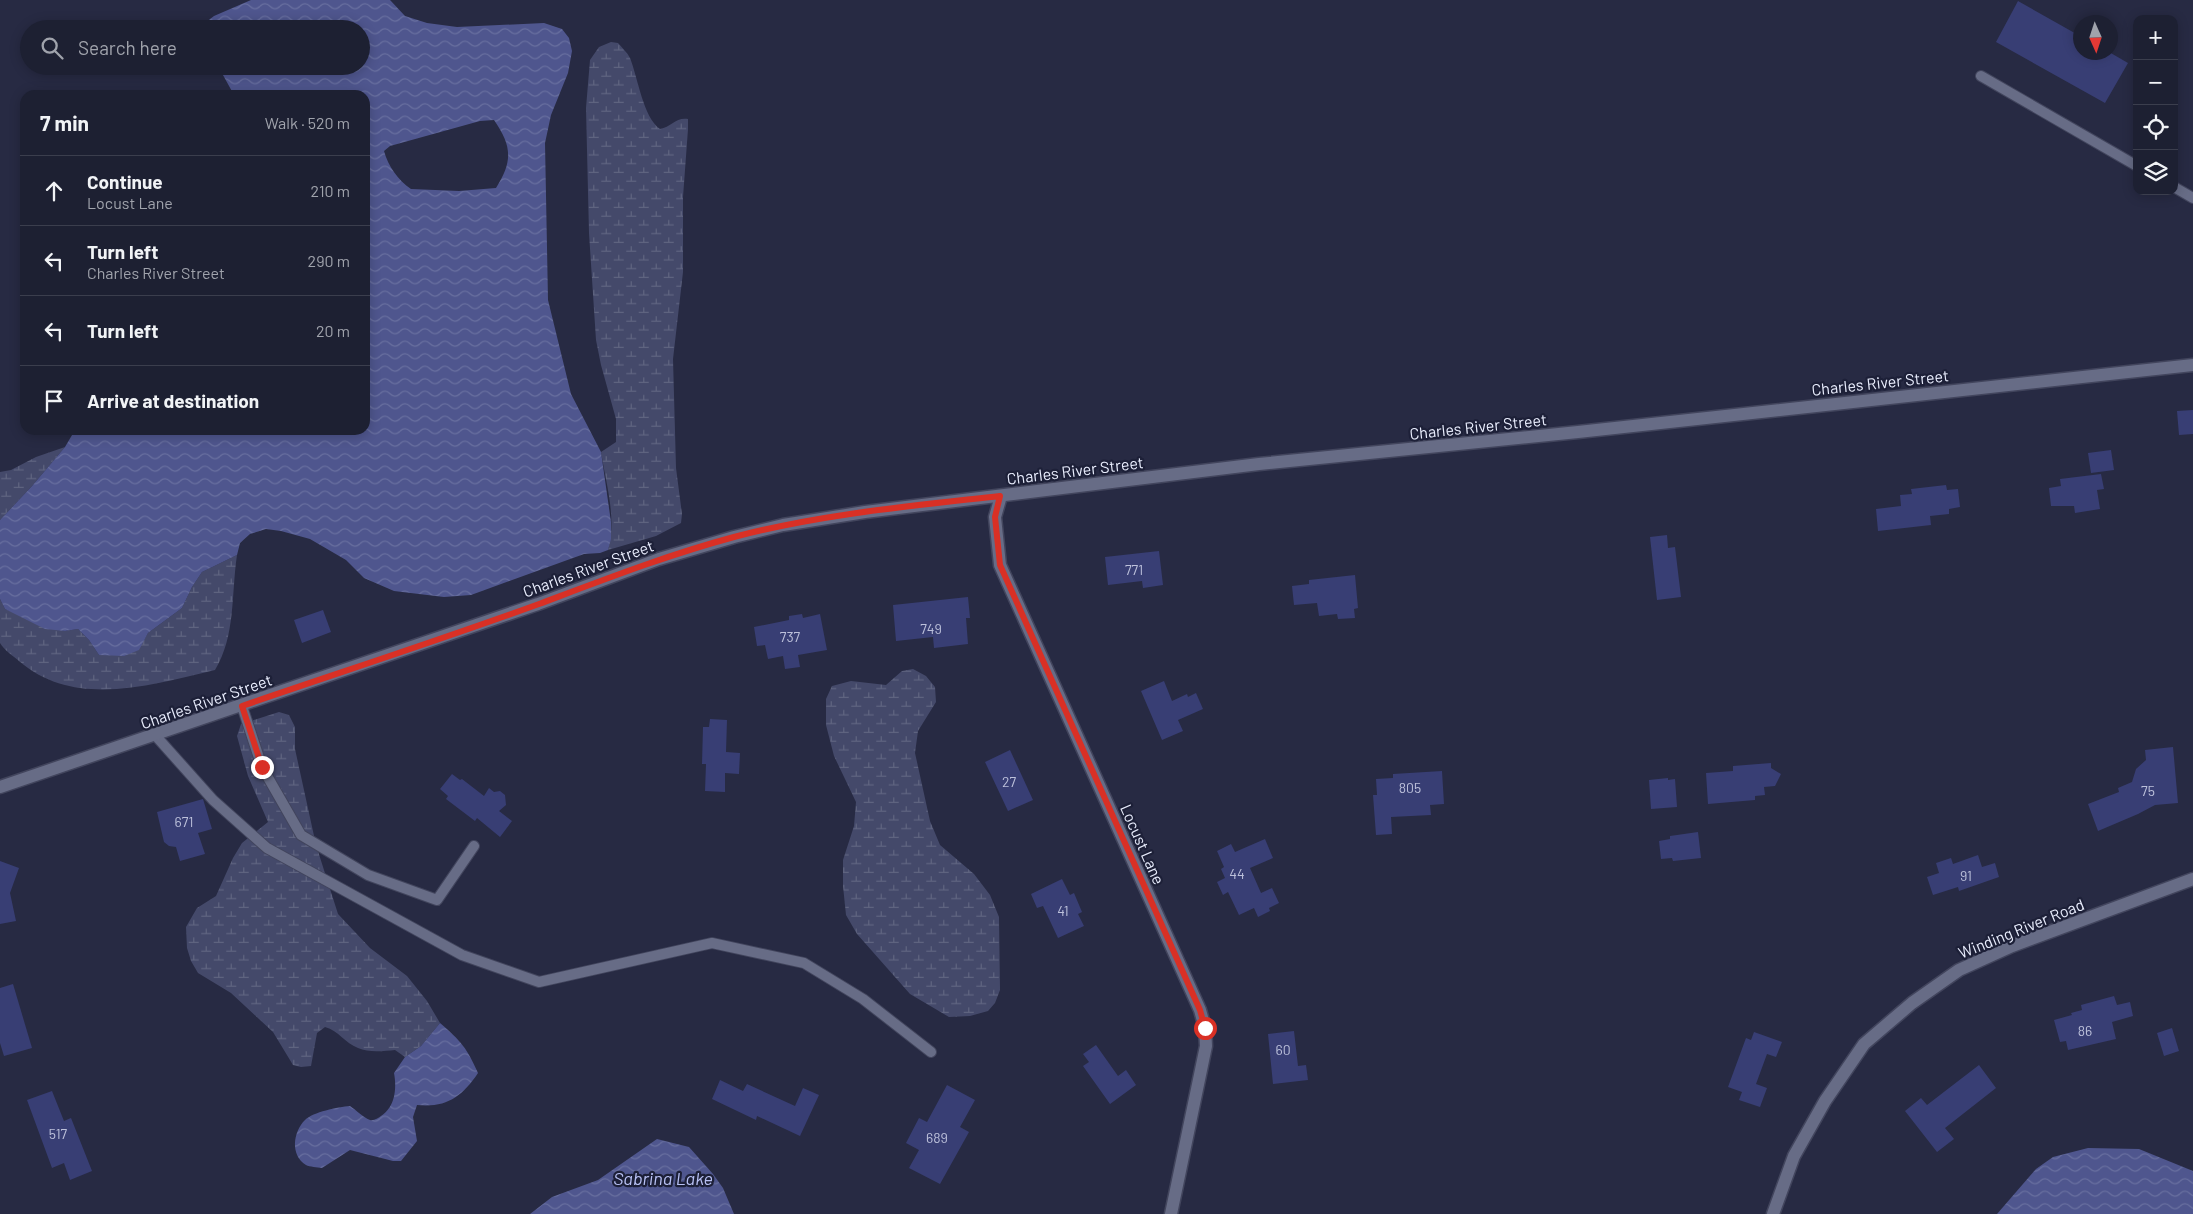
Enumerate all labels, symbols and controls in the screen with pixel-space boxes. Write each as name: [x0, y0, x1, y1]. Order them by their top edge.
north arrow: [2073, 15, 2118, 60]
map controls: [2133, 15, 2178, 195]
button: +: [2133, 15, 2178, 60]
search box: [20, 20, 370, 75]
icon: search: [38, 34, 66, 62]
text: Search here: [78, 36, 177, 59]
button: −: [2133, 60, 2178, 105]
button: locate: [2133, 105, 2178, 150]
text: 7 min: [40, 110, 89, 135]
text: Walk · 520 m: [265, 113, 350, 132]
button: layers: [2133, 150, 2178, 195]
text: Continue: [87, 170, 163, 193]
icon: ahead: [40, 177, 68, 205]
text: 210 m: [311, 181, 350, 200]
text: Locust Lane: [87, 193, 173, 212]
text: Turn left: [87, 240, 158, 263]
icon: left: [40, 247, 68, 275]
text: 290 m: [308, 251, 350, 270]
text: Charles River Street: [87, 263, 225, 282]
icon: left: [40, 317, 68, 345]
text: Turn left: [87, 319, 158, 342]
text: 20 m: [316, 321, 350, 340]
street label: Charles River Street: [1811, 365, 1949, 399]
icon: arrive: [40, 387, 68, 415]
text: Arrive at destination: [87, 389, 259, 412]
street label: Charles River Street: [1409, 409, 1547, 443]
street label: Charles River Street: [1005, 452, 1145, 488]
street label: Charles River Street: [520, 536, 656, 600]
house number: 771: [1125, 561, 1143, 578]
house number: 749: [920, 620, 942, 637]
house number: 737: [780, 628, 801, 645]
street label: Charles River Street: [138, 670, 274, 732]
route end: [251, 756, 274, 779]
house number: 27: [1002, 773, 1016, 790]
house number: 805: [1399, 779, 1421, 796]
house number: 75: [2141, 782, 2155, 799]
street label: Locust Lane: [1117, 801, 1169, 887]
house number: 671: [175, 813, 193, 830]
house number: 44: [1229, 865, 1245, 882]
house number: 91: [1960, 867, 1972, 884]
street label: Winding River Road: [1955, 894, 2087, 962]
house number: 41: [1057, 902, 1069, 919]
route start: [1194, 1017, 1217, 1040]
house number: 86: [2078, 1022, 2092, 1039]
house number: 60: [1275, 1041, 1291, 1058]
house number: 517: [49, 1125, 68, 1142]
house number: 689: [926, 1129, 948, 1146]
water label: Sabrina Lake: [613, 1167, 713, 1189]

